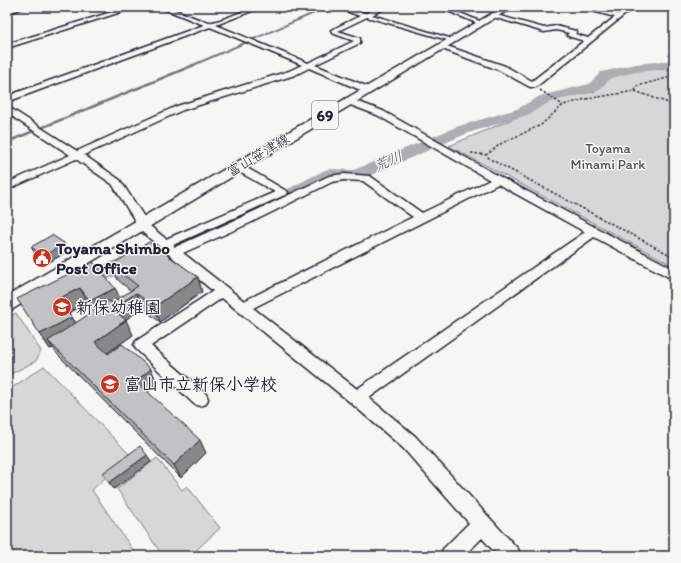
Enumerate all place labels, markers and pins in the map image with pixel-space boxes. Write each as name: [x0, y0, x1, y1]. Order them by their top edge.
place label: Toyama Shimbo Post Office: [55, 238, 170, 278]
public building icon: Toyama Shimbo Post Office: [31, 247, 53, 269]
school or university icon: 新保幼稚園: [51, 296, 73, 318]
place label: 新保幼稚園: [76, 297, 161, 317]
school or university icon: 富山市立新保小学校: [99, 373, 121, 395]
place label: 富山市立新保小学校: [124, 374, 277, 394]

